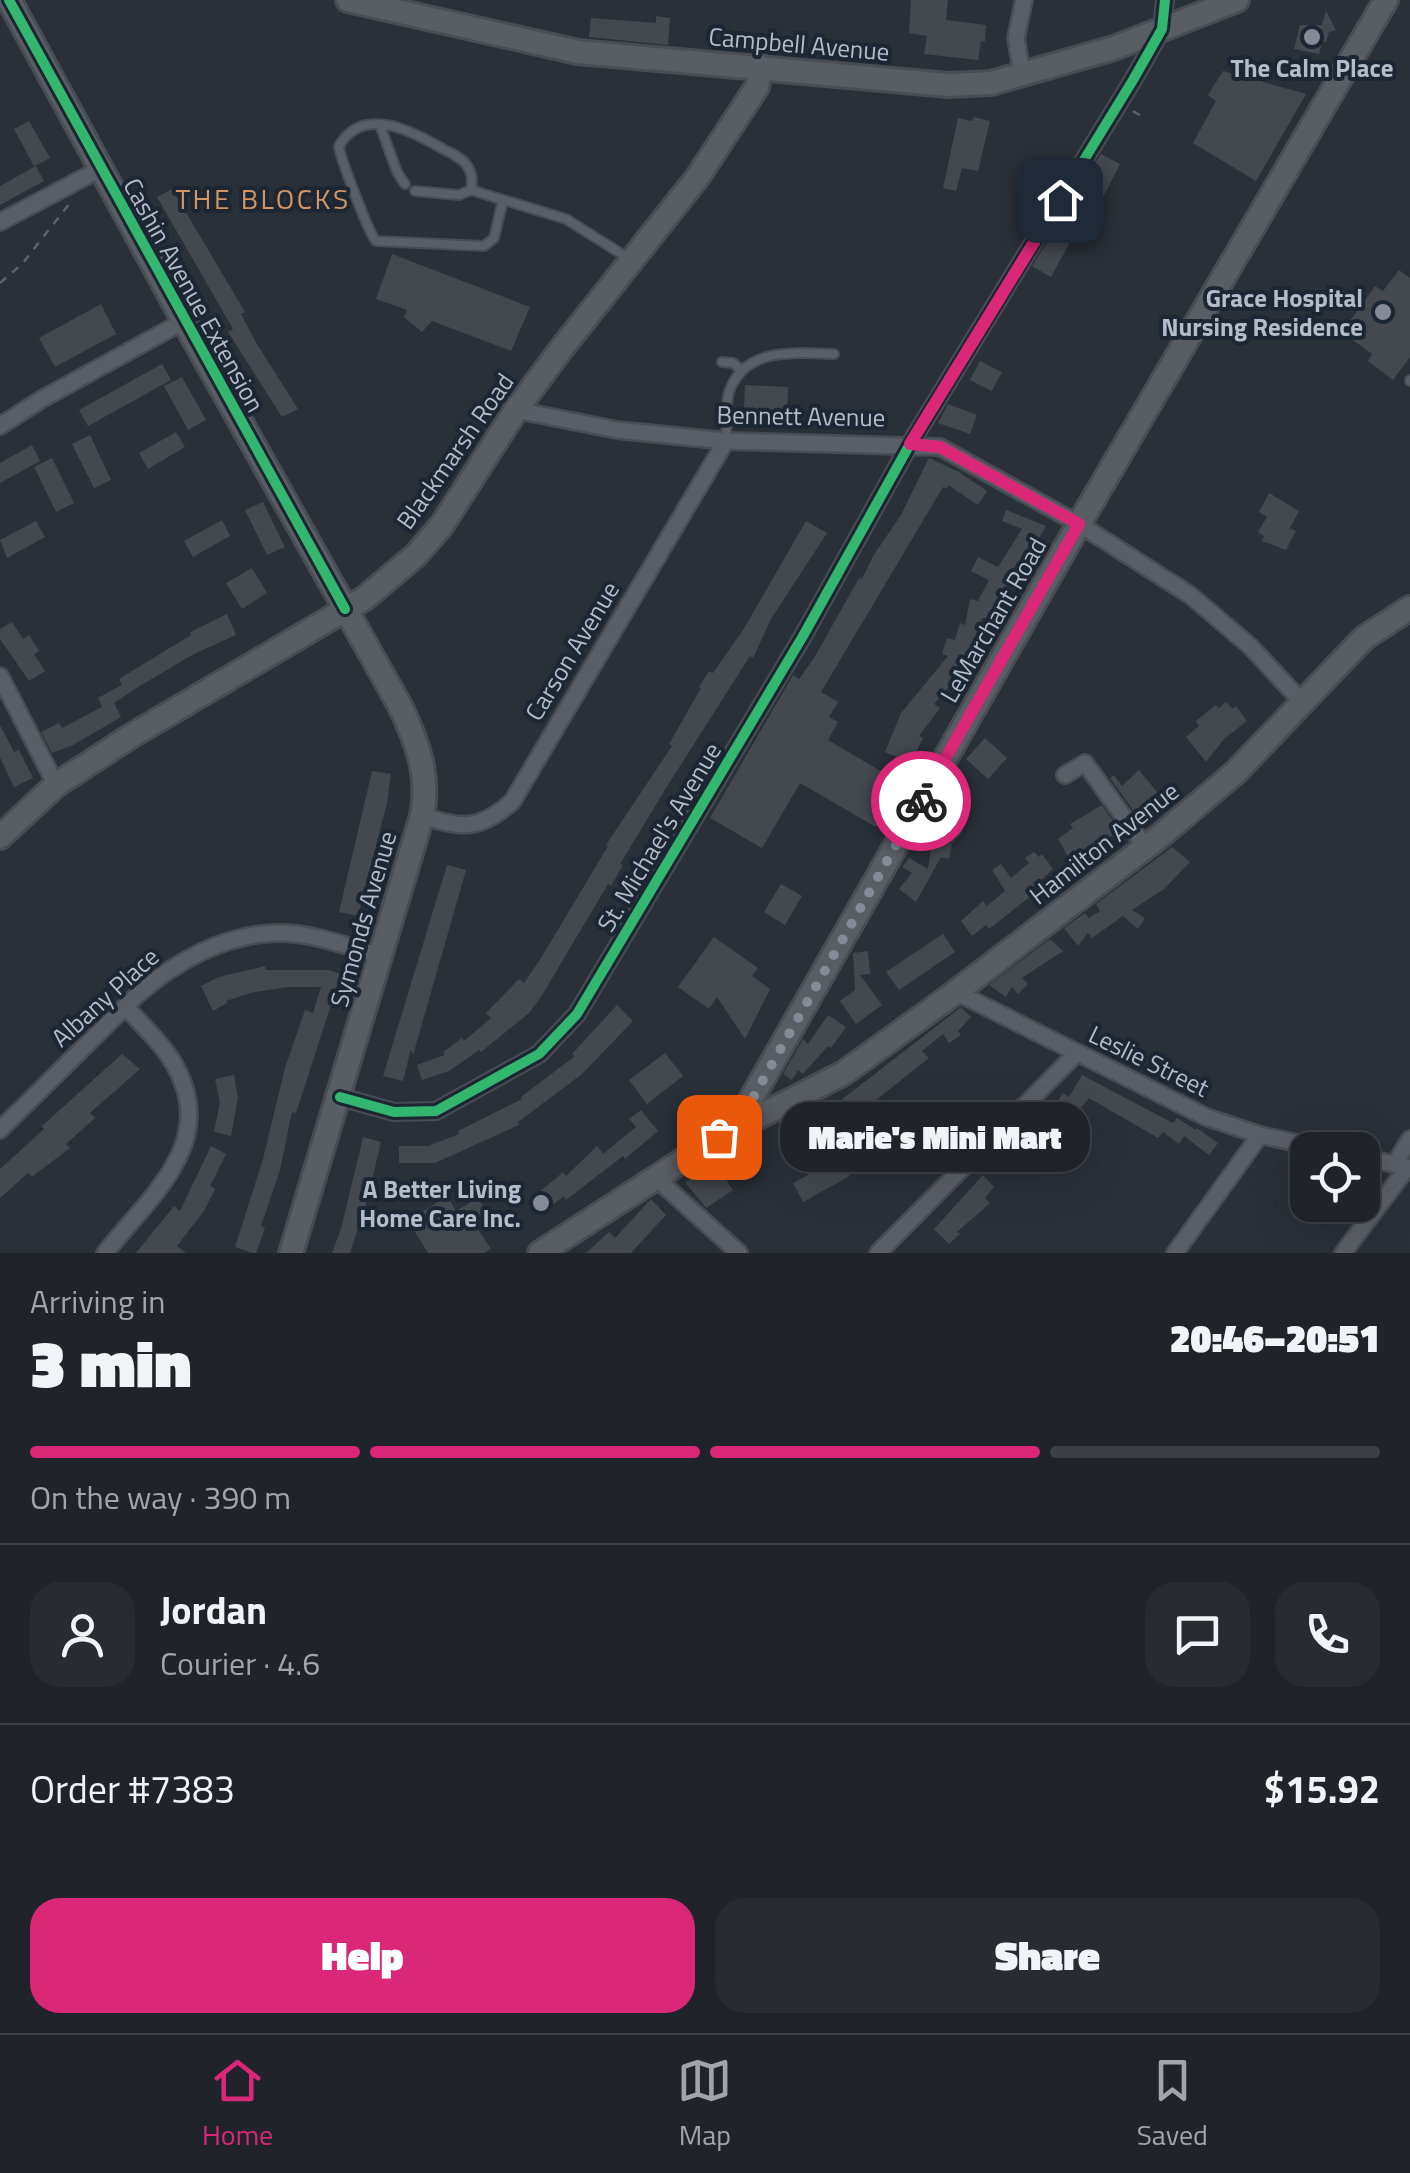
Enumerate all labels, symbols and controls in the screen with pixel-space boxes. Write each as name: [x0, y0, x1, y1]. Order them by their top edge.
street label: Campbell Avenue: [707, 17, 891, 71]
marker: The Calm Place: [1301, 26, 1323, 48]
place label: The Calm Place: [1231, 49, 1393, 87]
pin: [1018, 158, 1103, 243]
street label: Cashin Avenue Extension: [114, 171, 274, 419]
icon: home: [1033, 173, 1088, 228]
district label: THE BLOCKS: [175, 177, 351, 220]
place label: Grace Hospital Nursing Residence: [1161, 279, 1363, 346]
marker: Grace Hospital Nursing Residence: [1372, 301, 1394, 323]
street label: Blackmarsh Road: [387, 365, 523, 537]
street label: Bennett Avenue: [716, 396, 886, 436]
street label: LeMarchant Road: [930, 530, 1056, 710]
street label: Carson Avenue: [515, 574, 629, 728]
street label: St. Michael's Avenue: [587, 735, 731, 939]
courier: [871, 751, 971, 851]
street label: Hamilton Avenue: [1021, 772, 1187, 914]
icon: bike: [894, 774, 949, 829]
street label: Symonds Avenue: [320, 827, 406, 1011]
street label: Albany Place: [43, 938, 167, 1056]
street label: Leslie Street: [1082, 1015, 1216, 1107]
pin: [677, 1095, 762, 1180]
callout: Marie's Mini Mart: [779, 1102, 1089, 1172]
icon: bag: [692, 1110, 747, 1165]
text: Marie's Mini Mart: [808, 1113, 1062, 1161]
map controls: [1290, 1132, 1380, 1222]
button: locate: [1290, 1132, 1380, 1222]
place label: A Better Living Home Care Inc.: [359, 1170, 521, 1237]
marker: A Better Living Home Care Inc.: [530, 1192, 552, 1214]
text: Arriving in: [30, 1277, 166, 1325]
text: 20:46–20:51: [1170, 1309, 1380, 1367]
text: 3 min: [30, 1313, 191, 1412]
text: On the way · 390 m: [30, 1473, 291, 1521]
text: Jordan: [160, 1581, 267, 1639]
button: person: [30, 1582, 135, 1687]
button: chat: [1145, 1582, 1250, 1687]
button: phone: [1275, 1582, 1380, 1687]
text: Courier · 4.6: [160, 1639, 320, 1687]
text: Order #7383: [30, 1760, 235, 1818]
text: $15.92: [1264, 1760, 1380, 1818]
button: Help: [30, 1898, 695, 2013]
button: Share: [715, 1898, 1380, 2013]
tab: Home: [202, 2053, 273, 2156]
tab: Map: [677, 2053, 732, 2156]
tab: Saved: [1137, 2053, 1208, 2156]

